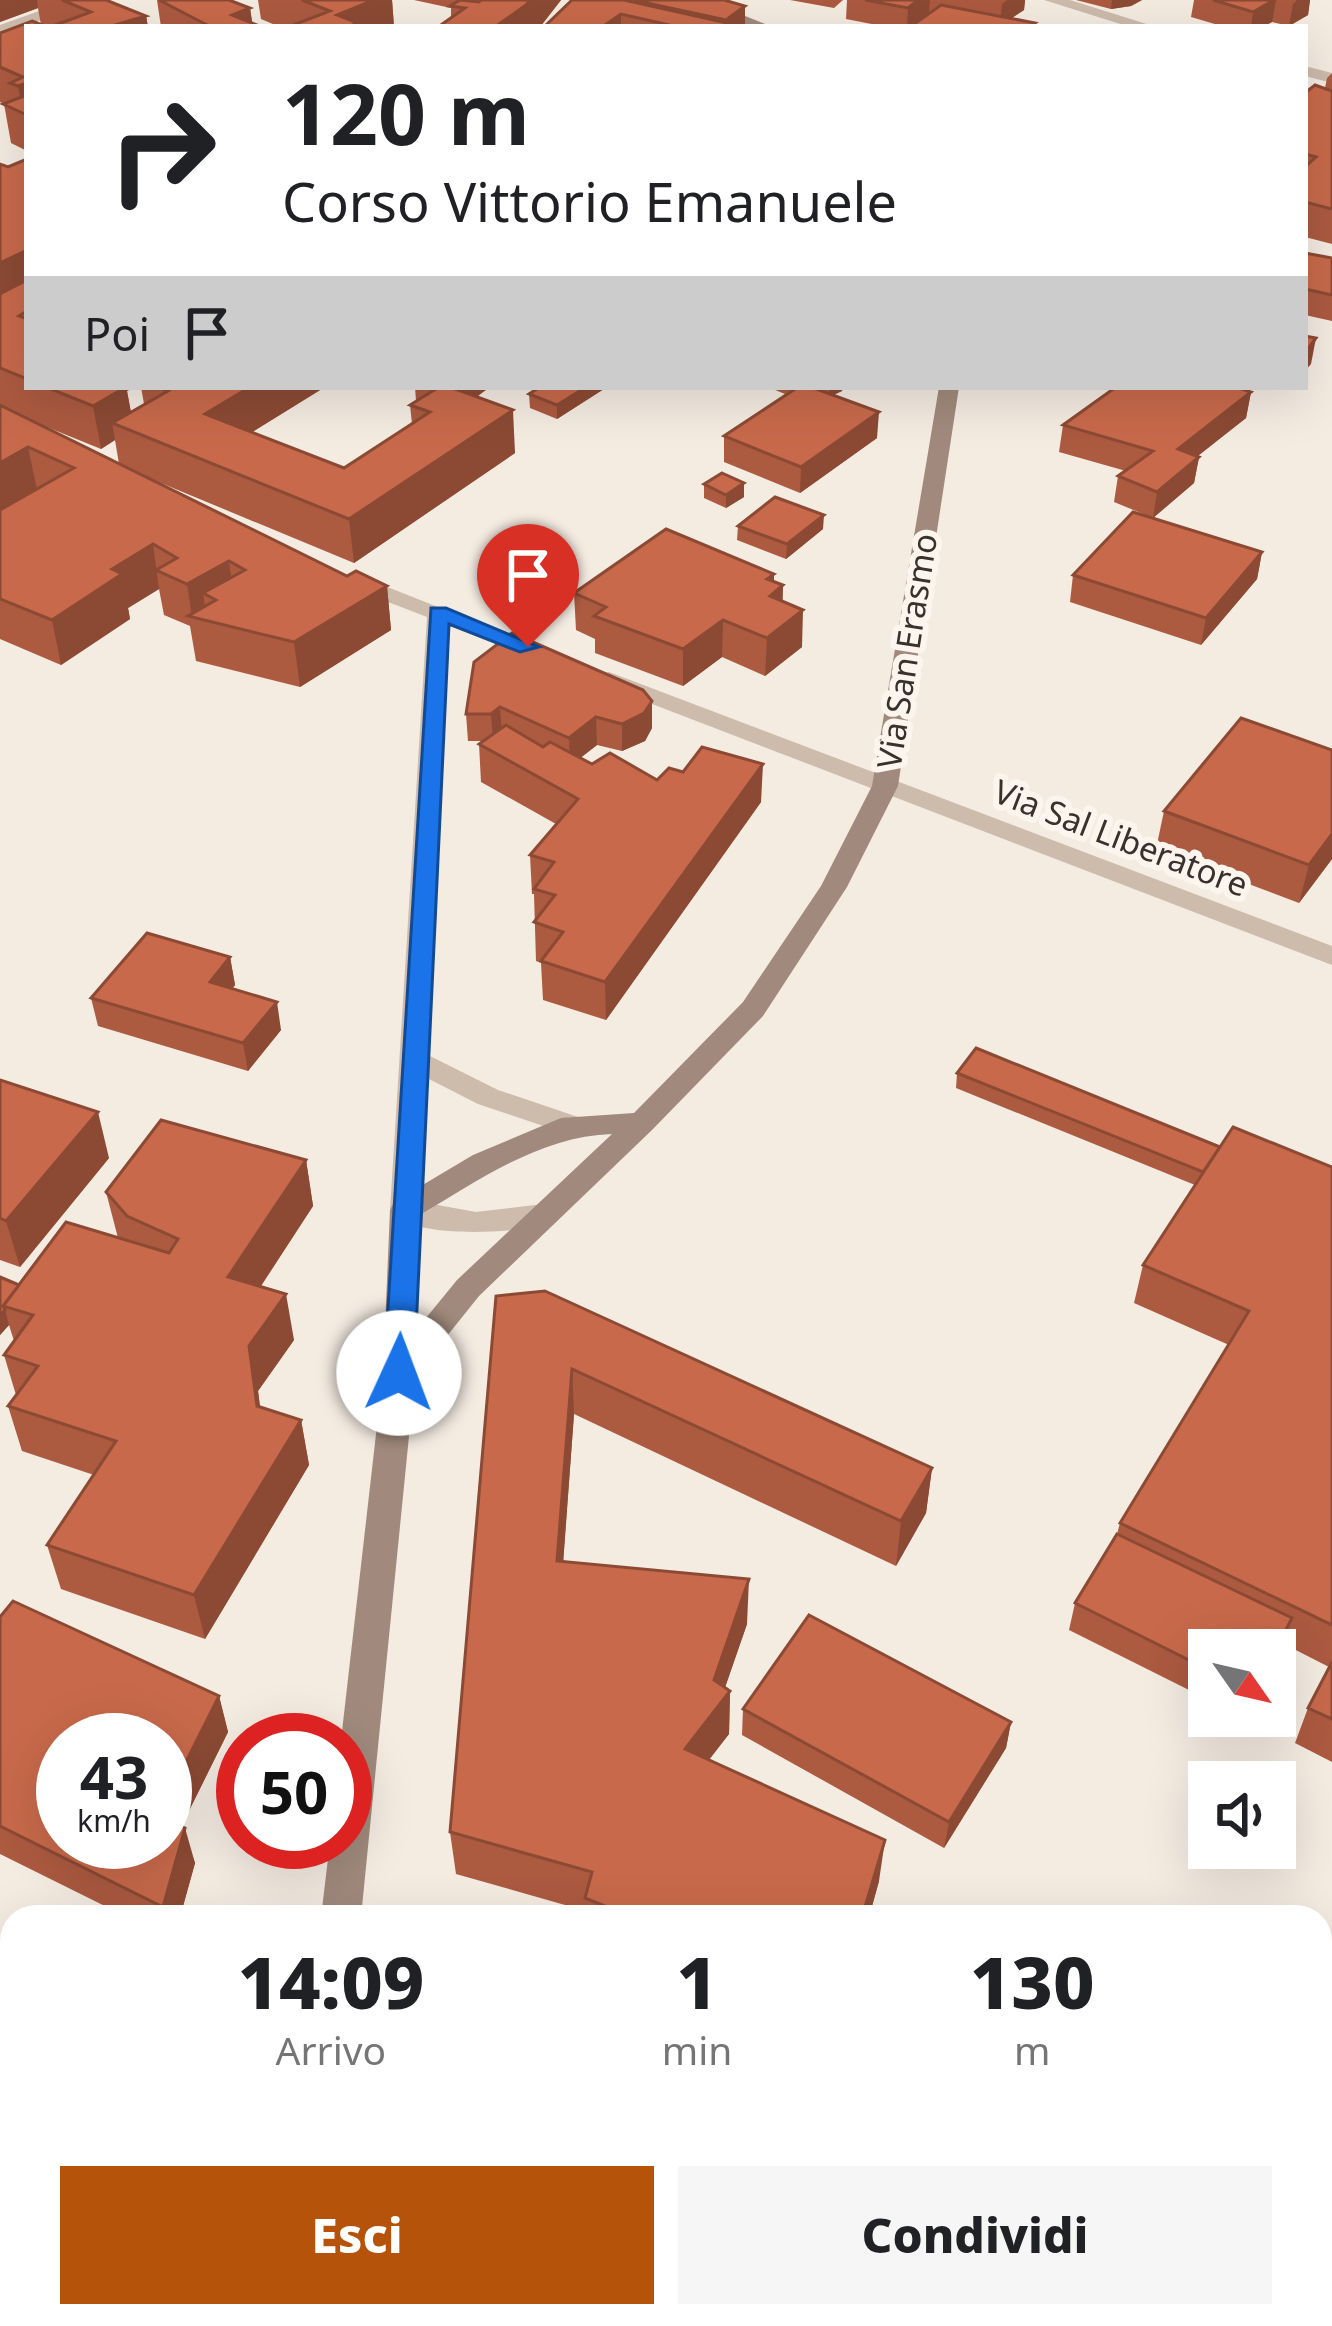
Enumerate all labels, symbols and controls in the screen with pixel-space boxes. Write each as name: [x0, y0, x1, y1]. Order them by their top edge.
text: 120 m: [282, 55, 530, 170]
icon: right: [84, 72, 240, 228]
text: Corso Vittorio Emanuele: [282, 164, 897, 238]
icon: arrive: [174, 300, 240, 366]
text: Poi: [84, 303, 150, 364]
pin: [477, 524, 579, 647]
street label: Via San Erasmo: [866, 530, 947, 772]
icon: arrive: [495, 542, 561, 608]
street label: Via Sal Liberatore: [988, 768, 1255, 907]
position arrow: [336, 1310, 462, 1436]
north arrow: [1188, 1629, 1296, 1737]
map controls: [1188, 1629, 1296, 1869]
speed limit sign: 50: [216, 1713, 372, 1869]
text: 43: [80, 1735, 148, 1817]
button: sound: [1188, 1761, 1296, 1869]
text: km/h: [77, 1800, 151, 1841]
text: 14:09: [237, 1932, 424, 2030]
text: 1: [676, 1932, 718, 2030]
text: 130: [970, 1932, 1095, 2030]
text: Arrivo: [276, 2023, 386, 2076]
text: min: [662, 2023, 732, 2076]
text: m: [1014, 2023, 1050, 2076]
button: Esci: [60, 2166, 654, 2304]
button: Condividi: [678, 2166, 1272, 2304]

